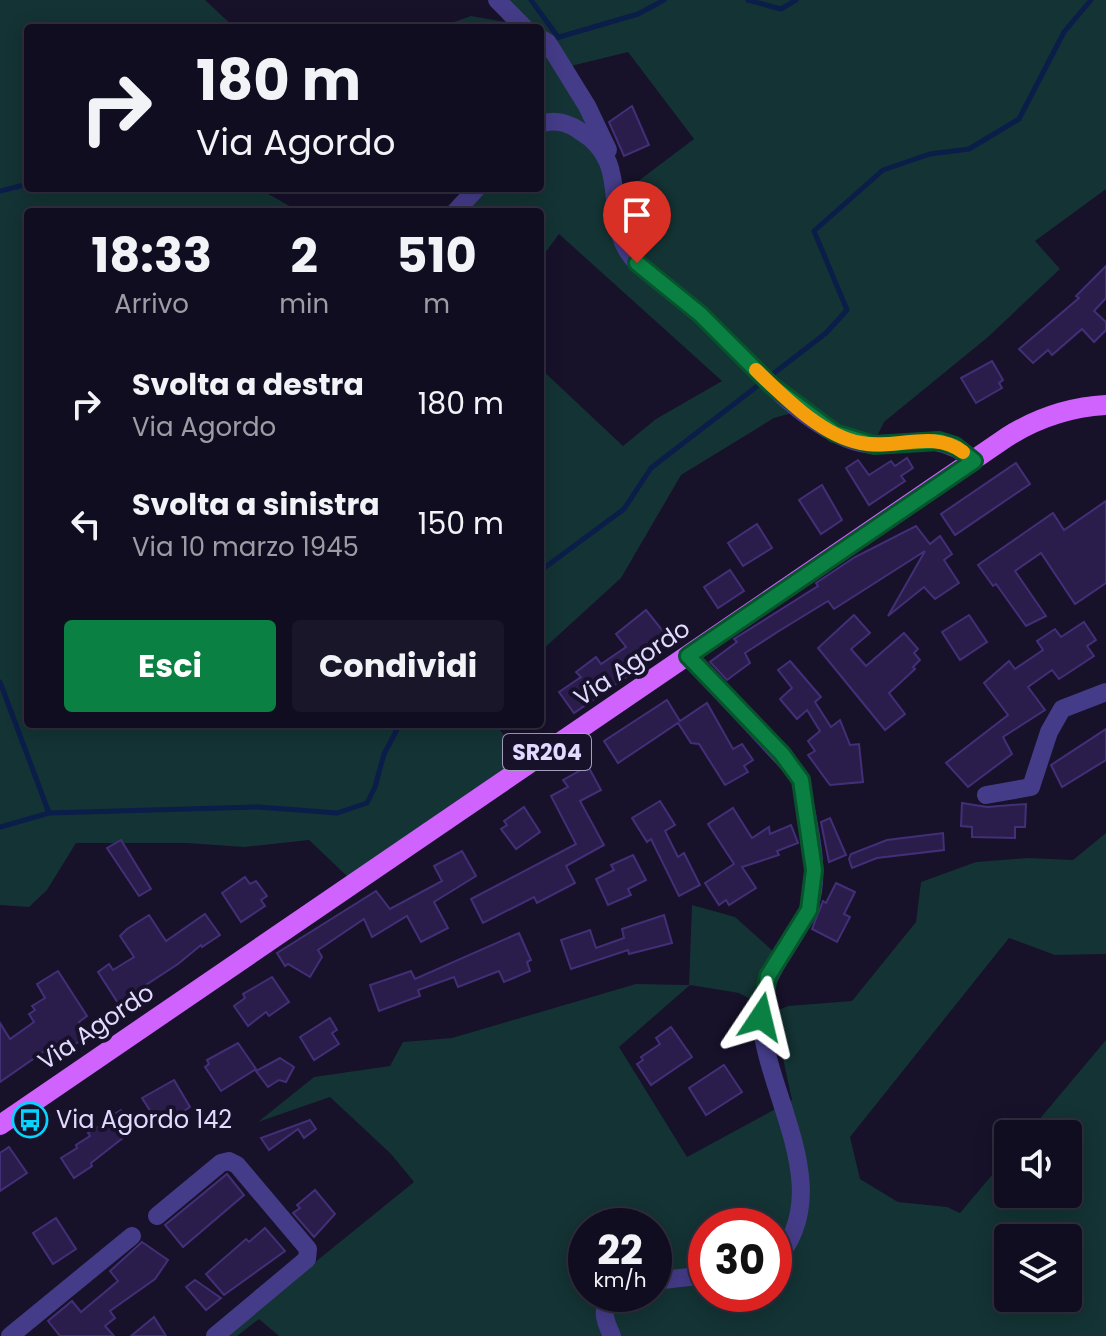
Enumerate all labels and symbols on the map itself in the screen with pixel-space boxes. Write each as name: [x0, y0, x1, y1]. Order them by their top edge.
pin: [603, 181, 671, 263]
street label: Via Agordo: [567, 612, 696, 713]
road number: SR204: [503, 734, 591, 770]
position arrow: [719, 975, 803, 1059]
street label: Via Agordo: [31, 976, 160, 1077]
bus stop icon: Via Agordo 142: [11, 1101, 49, 1139]
place label: Via Agordo 142: [56, 1103, 232, 1136]
speed limit sign: 30: [688, 1208, 792, 1312]

